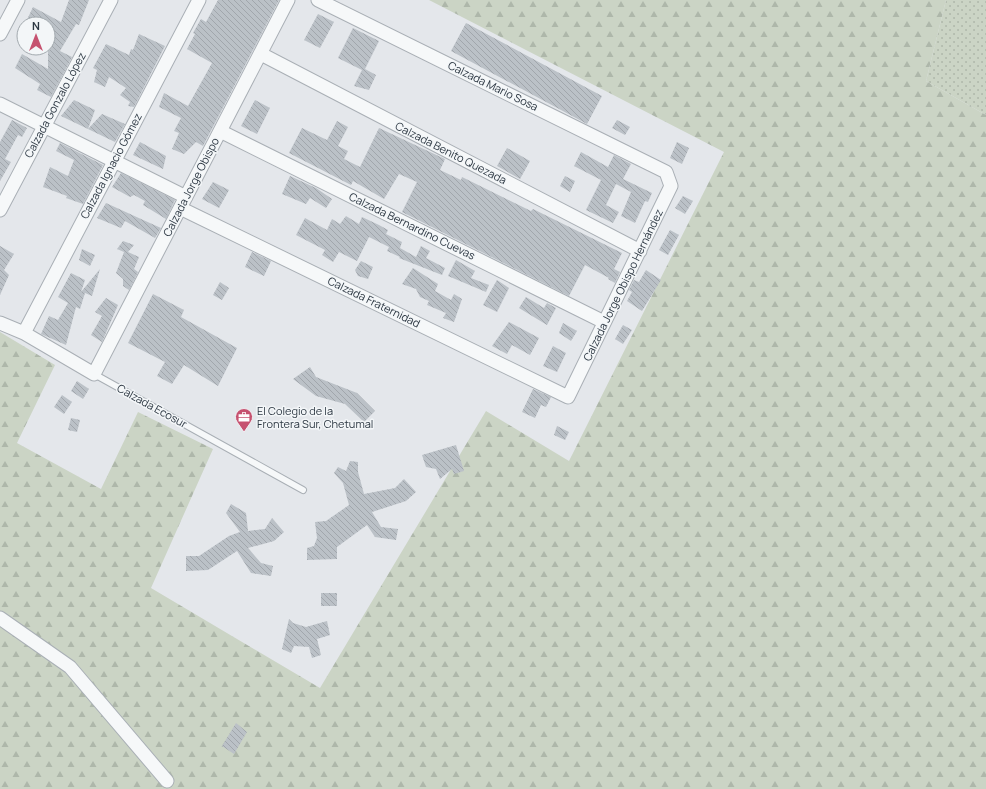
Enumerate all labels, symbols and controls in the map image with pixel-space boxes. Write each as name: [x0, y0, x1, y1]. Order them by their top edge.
north arrow: [16, 16, 56, 56]
text: N: [32, 18, 40, 33]
street label: Calzada Gonzalo López: [20, 49, 89, 160]
street label: Calzada Mario Sosa: [446, 57, 541, 114]
street label: Calzada Ignacio Gómez: [76, 110, 145, 221]
street label: Calzada Benito Quezada: [393, 118, 509, 187]
street label: Calzada Jorge Obispo: [159, 134, 222, 239]
street label: Calzada Bernardino Cuevas: [347, 188, 478, 263]
street label: Calzada Jorge Obispo Hernández: [579, 206, 666, 363]
street label: Calzada Fraternidad: [325, 273, 423, 330]
street label: Calzada Ecosur: [115, 380, 190, 431]
place label: El Colegio de la Frontera Sur, Chetumal: [257, 403, 373, 431]
office icon: El Colegio de la Frontera Sur, Chetumal: [234, 407, 254, 432]

